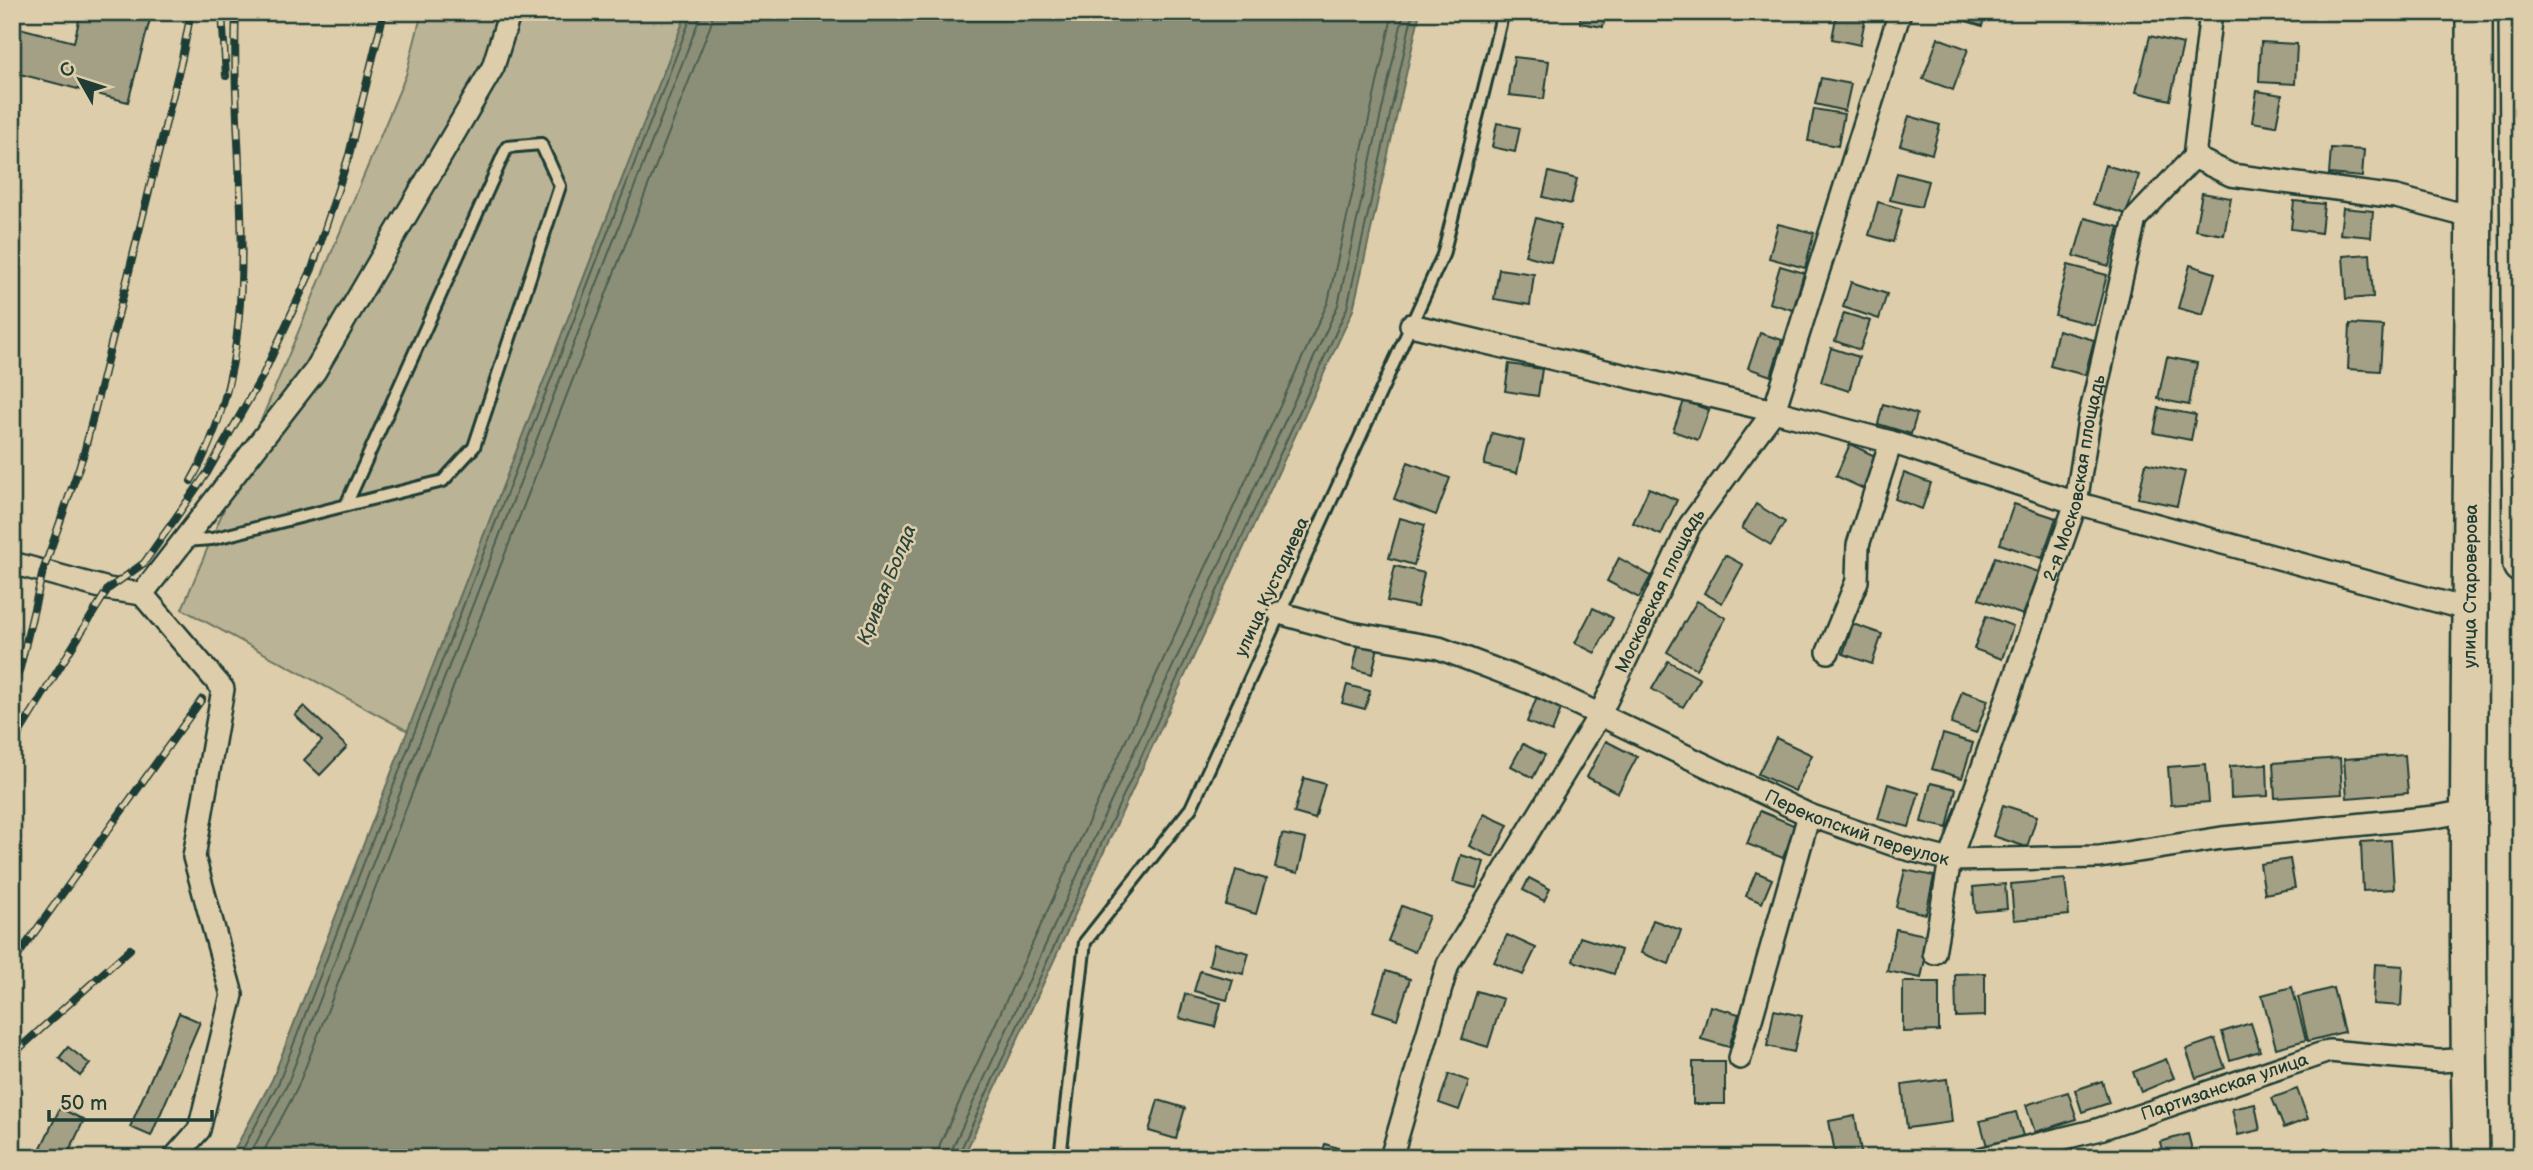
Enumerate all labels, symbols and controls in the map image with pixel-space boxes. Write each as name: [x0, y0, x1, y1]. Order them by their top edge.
north arrow: [46, 46, 116, 116]
text: С: [55, 58, 81, 83]
street label: 2-я Московская площадь: [2039, 372, 2110, 584]
street label: улица Староверова: [2459, 503, 2482, 668]
street label: Московская площадь: [1611, 504, 1709, 676]
street label: улица Кустодиева: [1230, 514, 1314, 660]
water label: Кривая Болда: [853, 522, 921, 648]
street label: Перекопский переулок: [1762, 785, 1952, 870]
street label: Партизанская улица: [2138, 1048, 2311, 1125]
scale bar: [49, 1079, 212, 1123]
text: 50 m: [60, 1091, 107, 1116]

